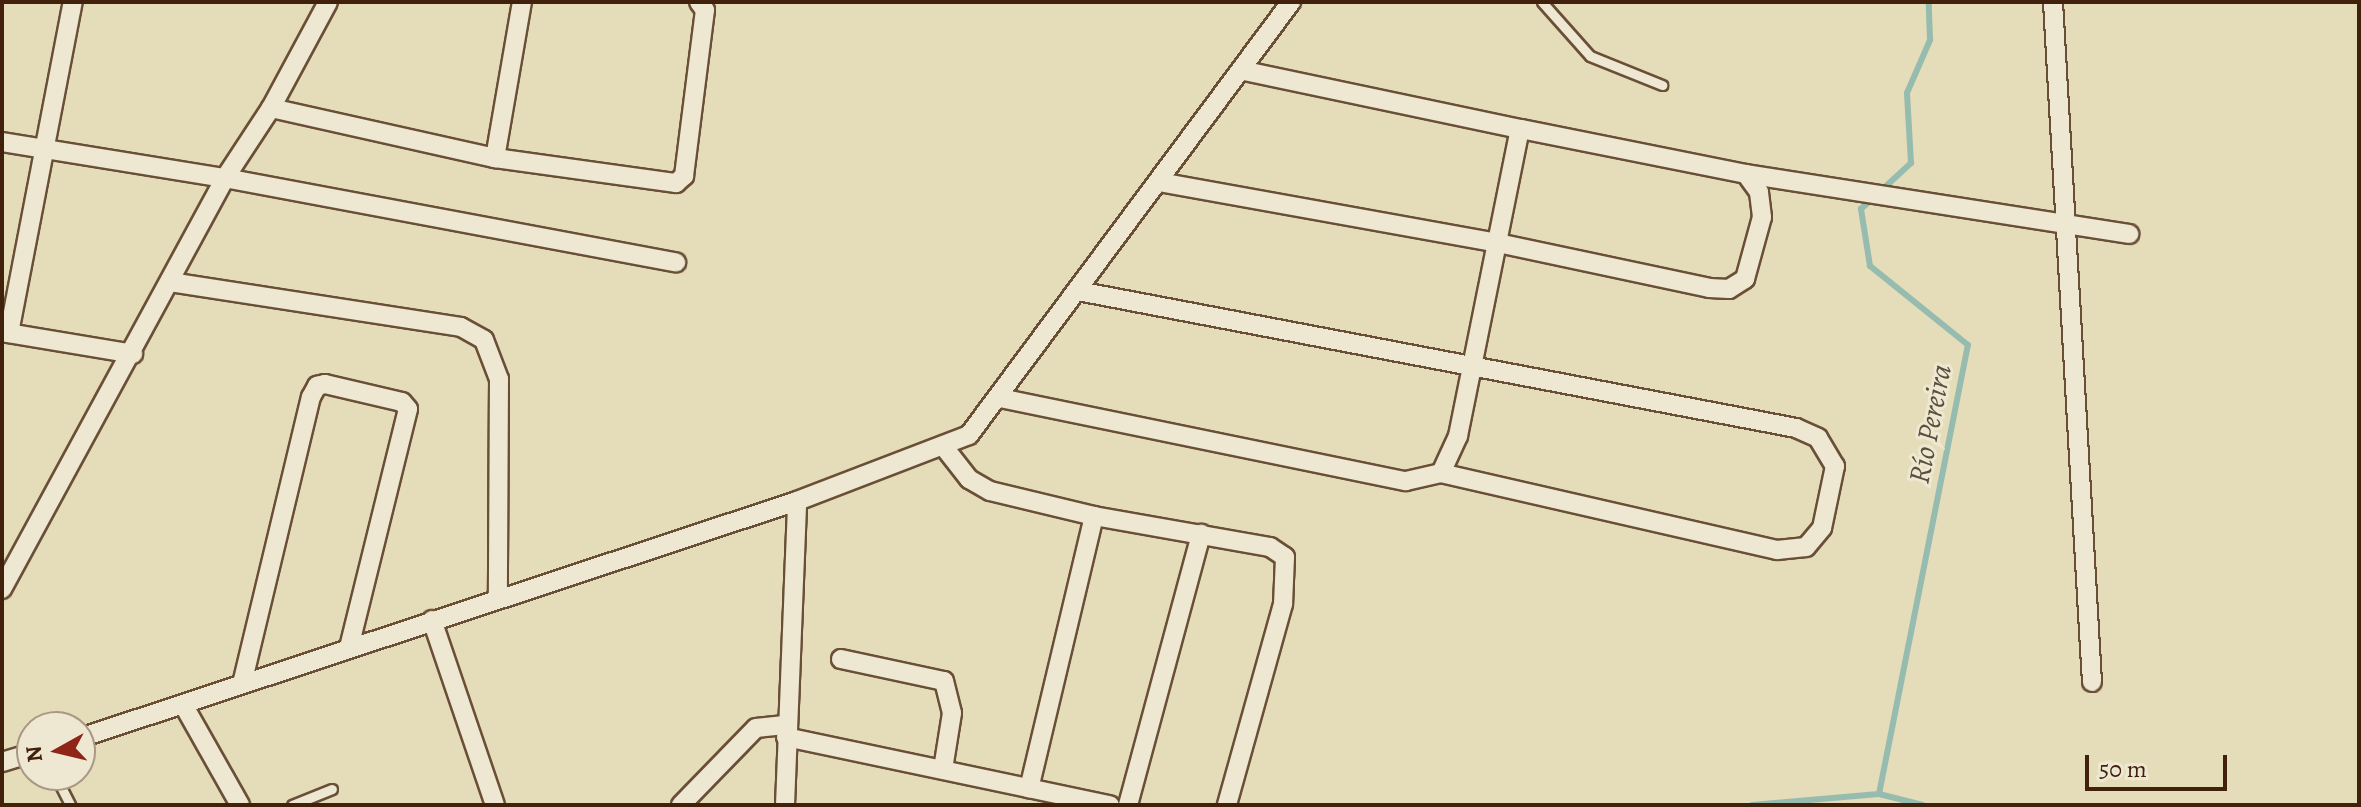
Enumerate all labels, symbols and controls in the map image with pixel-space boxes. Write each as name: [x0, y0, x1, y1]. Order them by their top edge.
water label: Río Pereira: [1901, 361, 1959, 487]
north arrow: [16, 711, 96, 791]
scale bar: [2089, 739, 2231, 789]
text: N: [18, 744, 50, 764]
text: 50 m: [2099, 753, 2147, 785]

